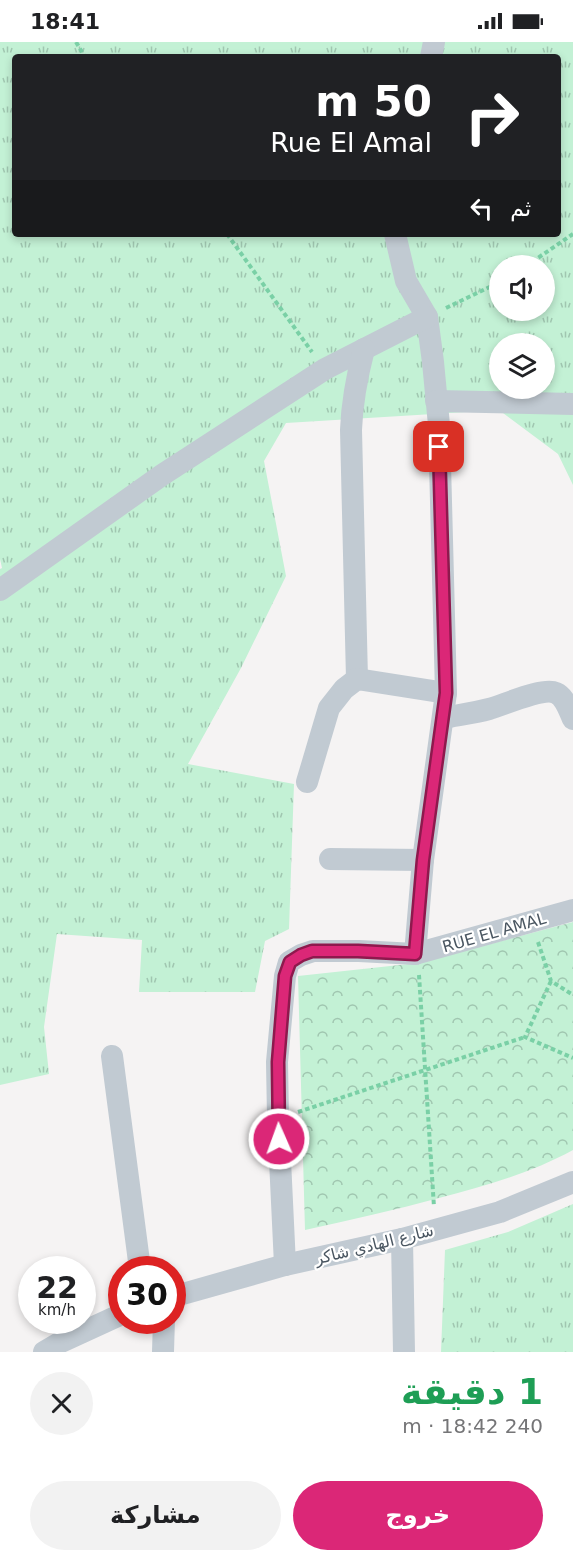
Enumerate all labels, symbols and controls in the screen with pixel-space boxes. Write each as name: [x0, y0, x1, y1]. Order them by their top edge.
text: 18:41: [30, 9, 100, 34]
text: 50 m: [315, 77, 432, 126]
icon: right: [453, 78, 531, 156]
text: Rue El Amal: [270, 127, 432, 158]
icon: left: [465, 192, 498, 225]
text: ثم: [510, 196, 531, 221]
map controls: [489, 255, 555, 399]
button: sound: [489, 255, 555, 321]
button: layers: [489, 333, 555, 399]
pin: [413, 421, 464, 472]
icon: arrive: [422, 430, 455, 463]
street label: RUE EL AMAL: [440, 909, 548, 956]
position arrow: [247, 1107, 311, 1171]
street label: شارع الهادي شاكر: [312, 1221, 436, 1270]
speed limit sign: 30: [108, 1256, 186, 1334]
text: 22: [36, 1270, 78, 1305]
text: km/h: [38, 1301, 76, 1319]
text: 1 دقيقة: [401, 1371, 543, 1412]
button: close: [30, 1372, 93, 1435]
text: 240 m · 18:42: [402, 1414, 543, 1438]
button: مشاركة: [30, 1481, 281, 1550]
button: خروج: [293, 1481, 543, 1550]

